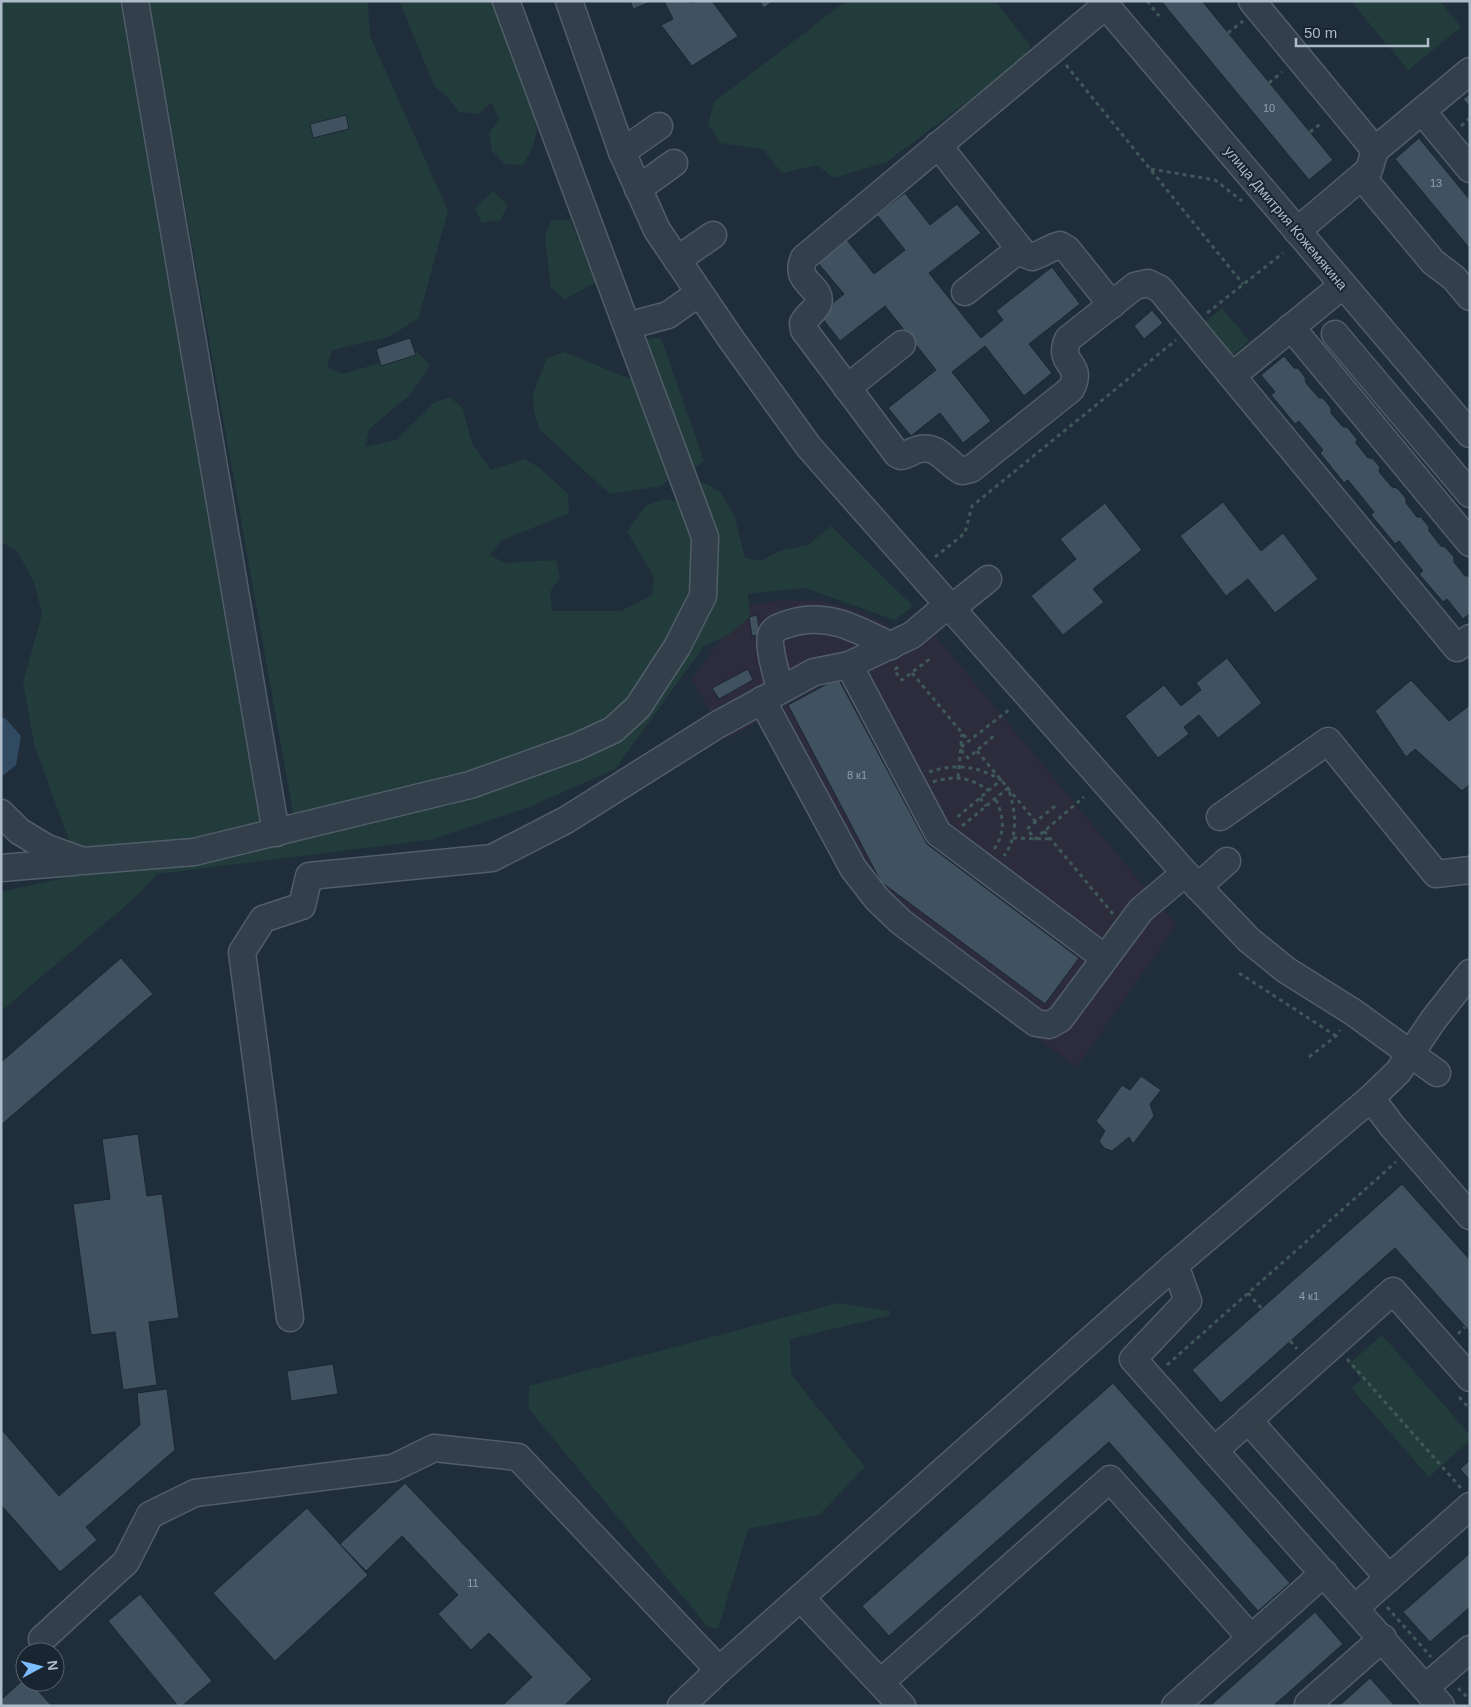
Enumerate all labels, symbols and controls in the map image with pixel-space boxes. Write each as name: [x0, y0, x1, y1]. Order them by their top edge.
scale bar: [1296, 15, 1428, 47]
text: 50 m: [1304, 24, 1337, 41]
house number: 10: [1263, 102, 1275, 114]
street label: улица Дмитрия Кожемякина: [1221, 143, 1351, 293]
house number: 13: [1430, 177, 1442, 189]
house number: 8 к1: [847, 769, 867, 781]
house number: 4 к1: [1299, 1290, 1319, 1302]
house number: 11: [467, 1577, 479, 1589]
north arrow: [15, 1642, 65, 1692]
text: N: [44, 1659, 61, 1671]

